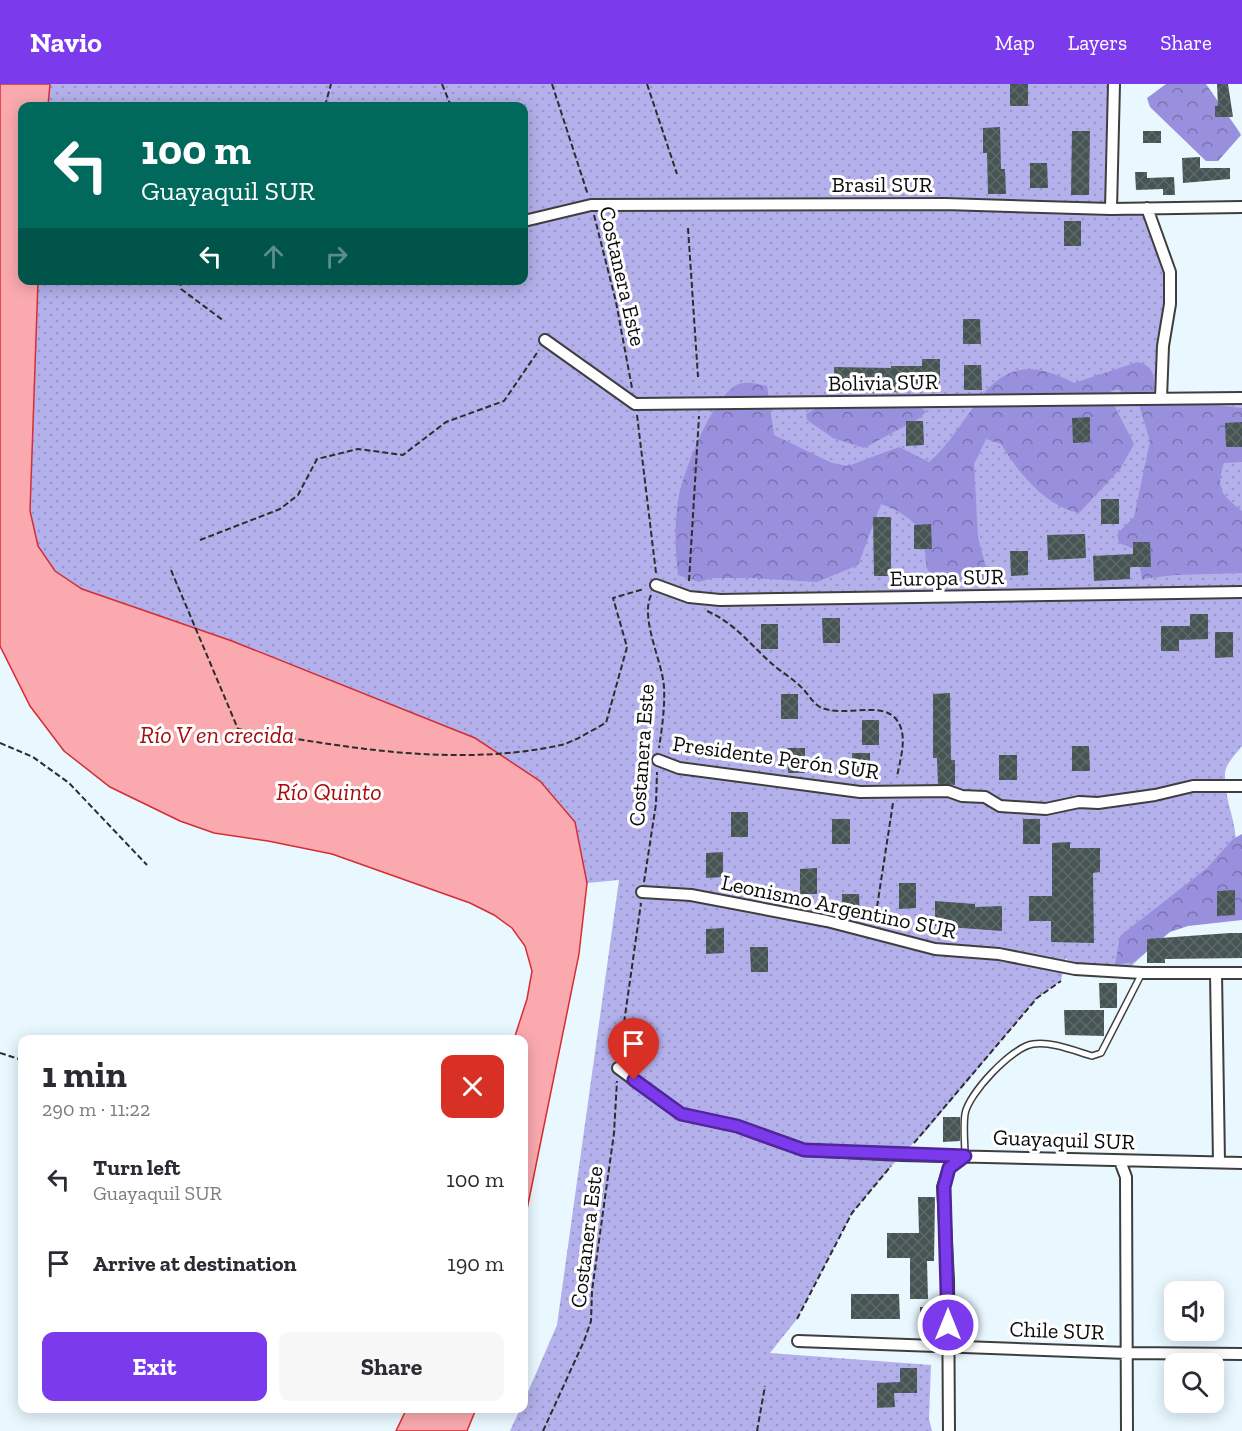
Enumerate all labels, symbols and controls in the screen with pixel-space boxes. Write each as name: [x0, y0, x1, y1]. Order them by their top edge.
text: Navio: [30, 26, 102, 59]
text: Map: [995, 30, 1035, 55]
text: Layers: [1068, 30, 1127, 55]
text: Share: [1160, 30, 1212, 55]
text: 100 m: [141, 124, 251, 175]
icon: left: [42, 126, 120, 204]
street label: Brasil SUR: [832, 171, 933, 198]
text: Guayaquil SUR: [141, 175, 315, 207]
street label: Costanera Este: [593, 203, 652, 349]
icon: left: [194, 240, 227, 273]
icon: ahead: [257, 240, 290, 273]
icon: right: [320, 240, 353, 273]
street label: Bolivia SUR: [828, 368, 939, 397]
street label: Europa SUR: [889, 563, 1005, 592]
street label: Costanera Este: [623, 683, 660, 827]
water label: Río V en crecida: [140, 720, 294, 749]
street label: Presidente Perón SUR: [671, 730, 881, 785]
water label: Río Quinto: [276, 777, 382, 806]
street label: Leonismo Argentino SUR: [719, 868, 959, 945]
pin: [608, 1018, 659, 1080]
icon: arrive: [617, 1027, 650, 1060]
text: 1 min: [42, 1053, 127, 1096]
button: close: [441, 1055, 504, 1118]
text: 290 m · 11:22: [42, 1097, 150, 1121]
street label: Guayaquil SUR: [993, 1124, 1136, 1155]
text: Turn left: [93, 1154, 180, 1181]
icon: left: [42, 1163, 75, 1196]
street label: Costanera Este: [564, 1165, 609, 1310]
text: 100 m: [446, 1166, 504, 1193]
text: Guayaquil SUR: [93, 1181, 222, 1205]
icon: arrive: [42, 1247, 75, 1280]
text: Arrive at destination: [93, 1250, 296, 1277]
text: 190 m: [447, 1250, 504, 1277]
map controls: [1164, 1281, 1224, 1413]
button: sound: [1164, 1281, 1224, 1341]
position arrow: [916, 1293, 980, 1357]
street label: Chile SUR: [1009, 1315, 1105, 1346]
button: Exit: [42, 1332, 267, 1401]
button: Share: [279, 1332, 504, 1401]
button: search: [1164, 1353, 1224, 1413]

